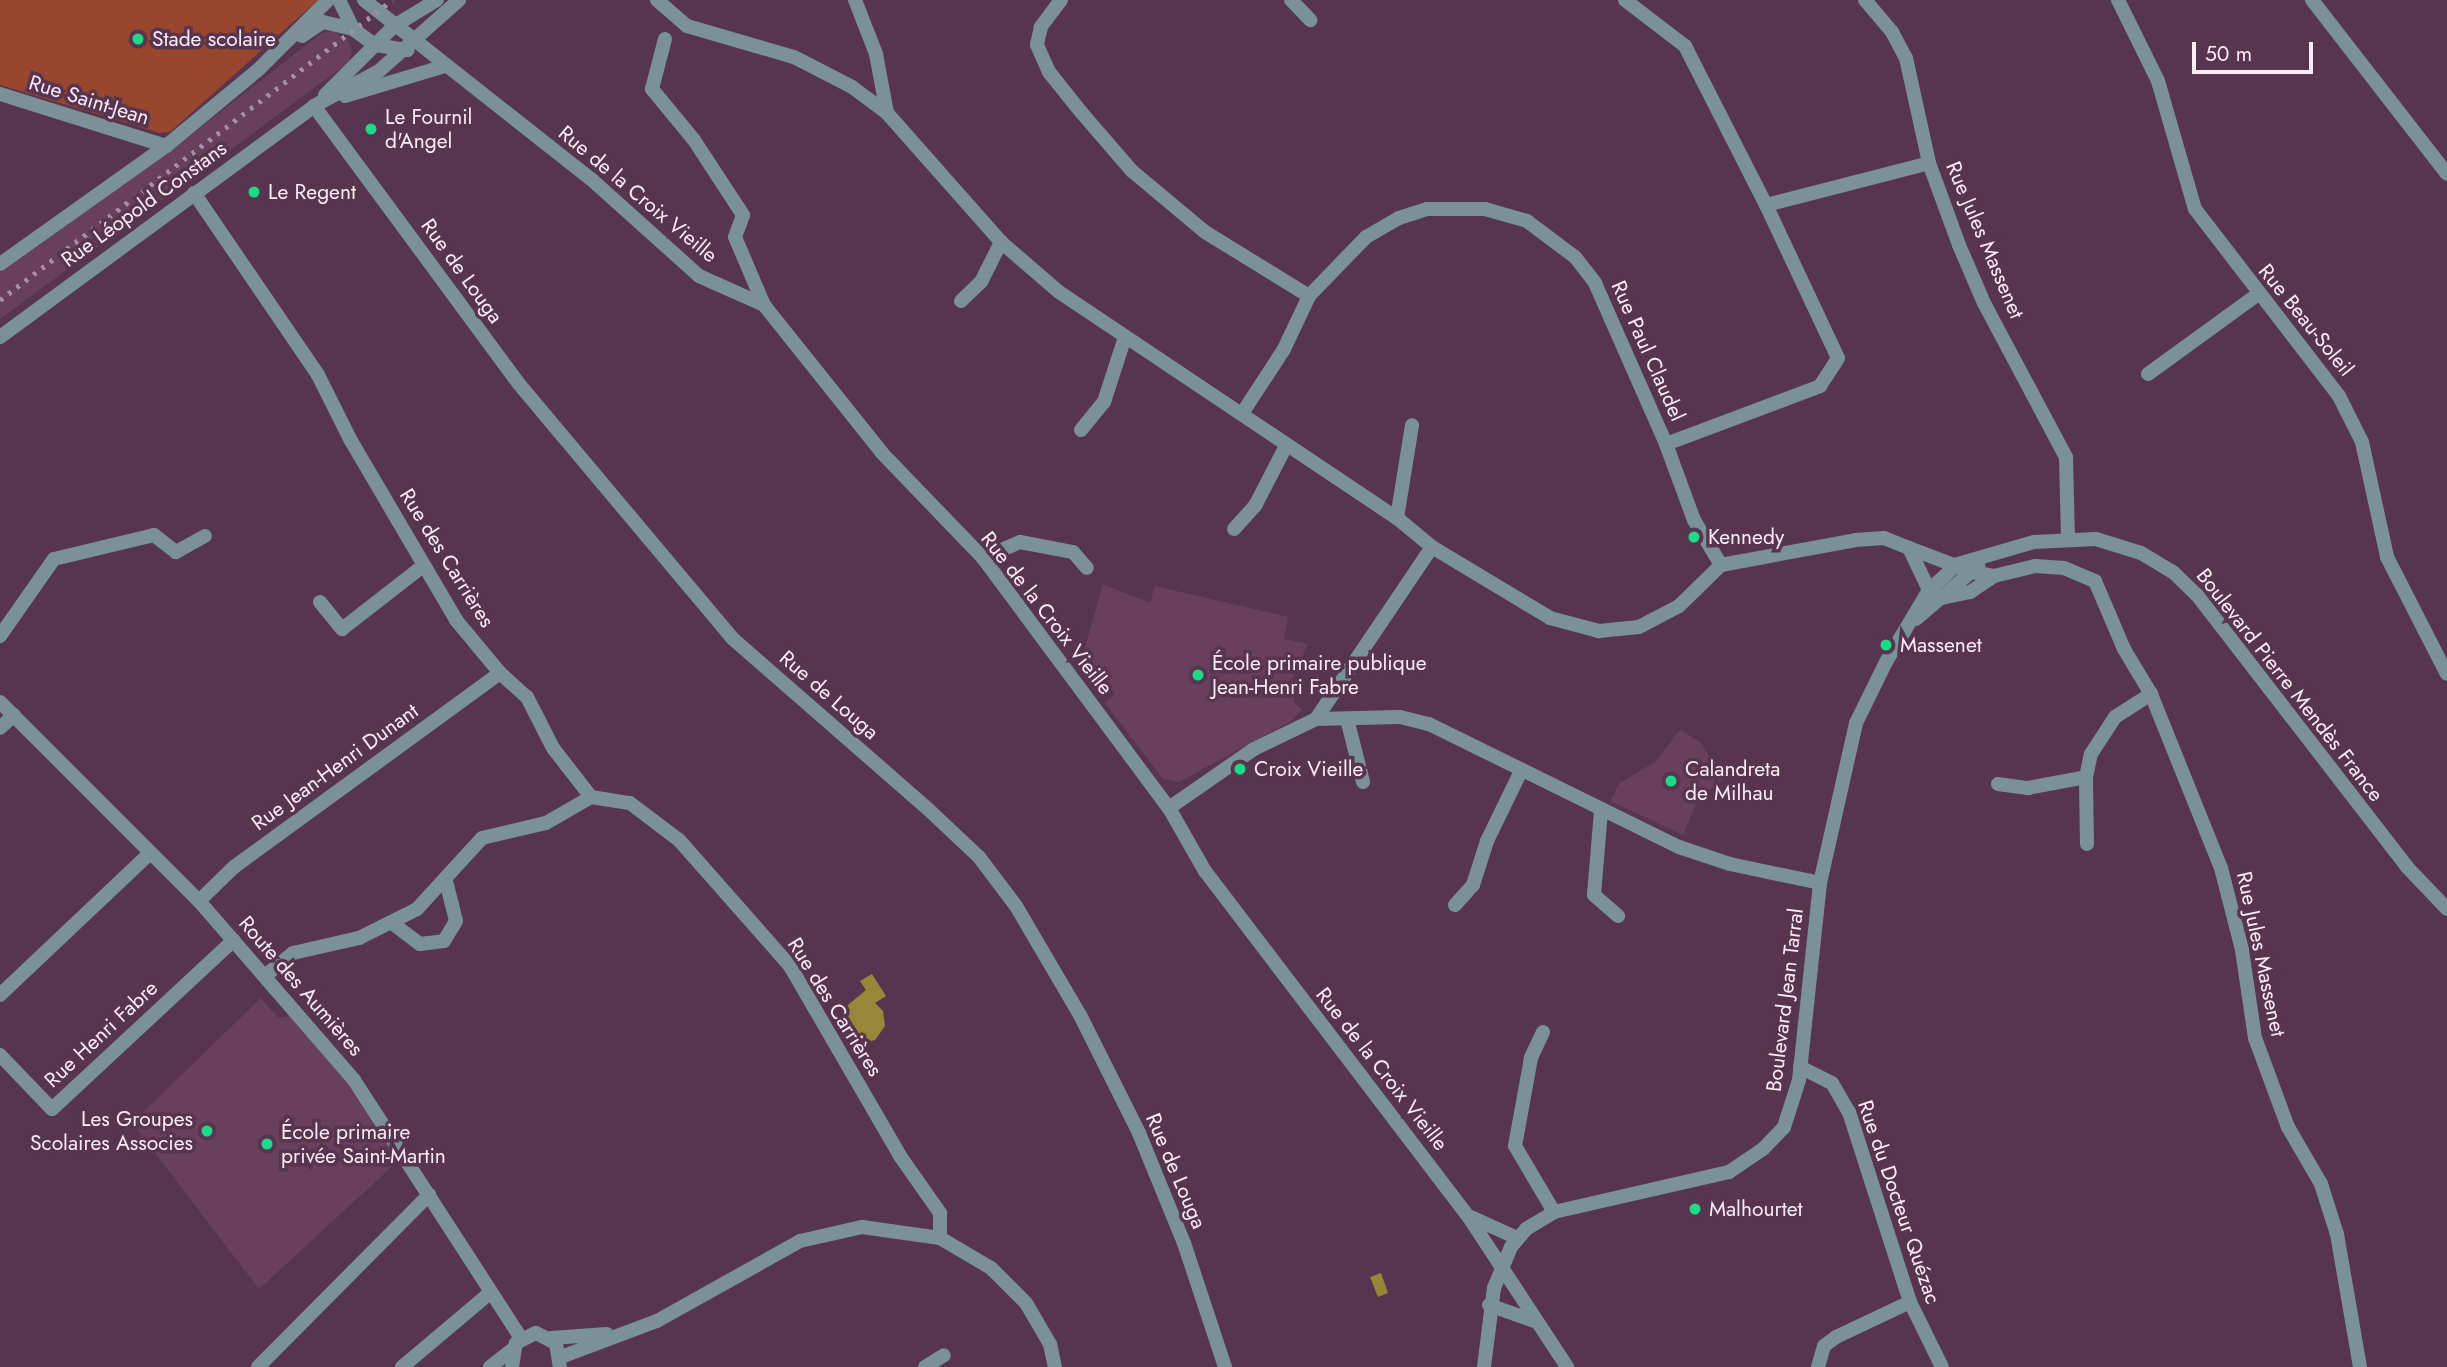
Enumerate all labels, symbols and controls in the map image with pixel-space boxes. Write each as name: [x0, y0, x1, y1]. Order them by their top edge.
place label: Stade scolaire: [152, 26, 276, 52]
scale bar: [2195, 28, 2316, 72]
marker: Stade scolaire: [130, 31, 146, 47]
text: 50 m: [2205, 39, 2252, 69]
street label: Rue Saint-Jean: [26, 70, 152, 130]
place label: Le Fournil d'Angel: [385, 104, 472, 154]
street label: Rue de la Croix Vieille: [553, 120, 723, 268]
marker: Le Fournil d'Angel: [363, 121, 379, 137]
street label: Rue Léopold Constans: [56, 136, 232, 272]
street label: Rue Jules Massenet: [1941, 158, 2029, 322]
place label: Le Regent: [268, 179, 356, 205]
marker: Le Regent: [246, 184, 262, 200]
street label: Rue de Louga: [416, 214, 508, 328]
street label: Rue Beau-Soleil: [2253, 259, 2359, 381]
street label: Rue Paul Claudel: [1606, 277, 1690, 425]
street label: Rue des Carrières: [394, 484, 500, 632]
place label: Kennedy: [1708, 524, 1784, 550]
street label: Rue de la Croix Vieille: [976, 527, 1118, 699]
marker: Kennedy: [1686, 529, 1702, 545]
street label: Boulevard Pierre Mendès France: [2191, 563, 2389, 807]
place label: Massenet: [1900, 632, 1982, 658]
marker: Massenet: [1878, 637, 1894, 653]
street label: Rue de Louga: [774, 645, 884, 745]
place label: École primaire publique Jean-Henri Fabre: [1212, 650, 1427, 700]
marker: École primaire publique Jean-Henri Fabre: [1190, 667, 1206, 683]
street label: Rue Jean-Henri Dunant: [247, 698, 423, 836]
place label: Croix Vieille: [1254, 756, 1363, 782]
place label: Calandreta de Milhau: [1685, 756, 1780, 806]
marker: Croix Vieille: [1232, 761, 1248, 777]
marker: Calandreta de Milhau: [1663, 773, 1679, 789]
street label: Rue Jules Massenet: [2231, 869, 2291, 1039]
street label: Boulevard Jean Tarral: [1761, 907, 1809, 1093]
street label: Route des Aumières: [233, 911, 369, 1061]
street label: Rue des Carrières: [782, 933, 888, 1081]
street label: Rue Henri Fabre: [39, 975, 163, 1093]
street label: Rue de la Croix Vieille: [1311, 983, 1453, 1155]
street label: Rue du Docteur Quézac: [1852, 1097, 1946, 1307]
place label: Les Groupes Scolaires Associes: [30, 1106, 193, 1156]
street label: Rue de Louga: [1140, 1109, 1212, 1233]
place label: École primaire privée Saint-Martin: [281, 1119, 446, 1169]
marker: Les Groupes Scolaires Associes: [199, 1123, 215, 1139]
marker: École primaire privée Saint-Martin: [259, 1136, 275, 1152]
place label: Malhourtet: [1709, 1196, 1803, 1222]
marker: Malhourtet: [1687, 1201, 1703, 1217]

